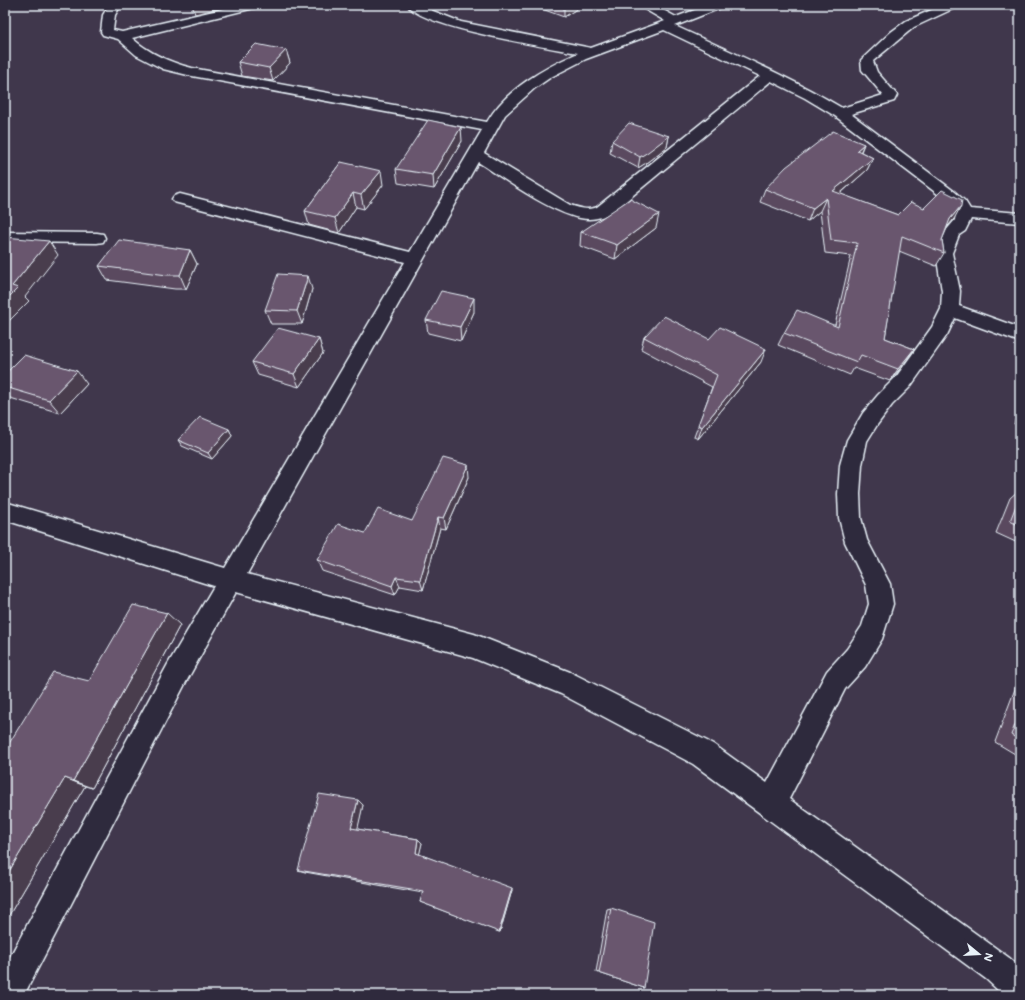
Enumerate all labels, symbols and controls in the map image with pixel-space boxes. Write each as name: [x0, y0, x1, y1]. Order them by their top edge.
north arrow: [959, 934, 999, 974]
text: N: [981, 951, 997, 964]

